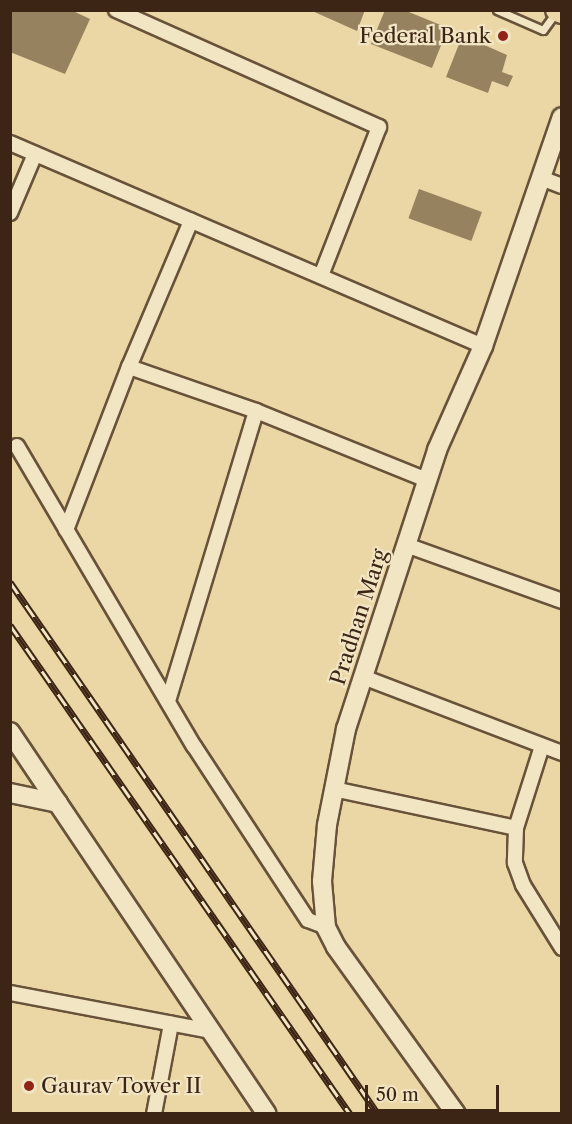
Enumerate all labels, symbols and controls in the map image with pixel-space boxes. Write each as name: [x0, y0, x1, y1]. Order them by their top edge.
place label: Federal Bank: [359, 23, 491, 49]
marker: Federal Bank: [496, 29, 510, 43]
street label: Pradhan Marg: [325, 546, 393, 688]
place label: Gaurav Tower II: [41, 1073, 203, 1099]
scale bar: [368, 1073, 502, 1111]
marker: Gaurav Tower II: [22, 1079, 36, 1093]
text: 50 m: [376, 1084, 419, 1106]

